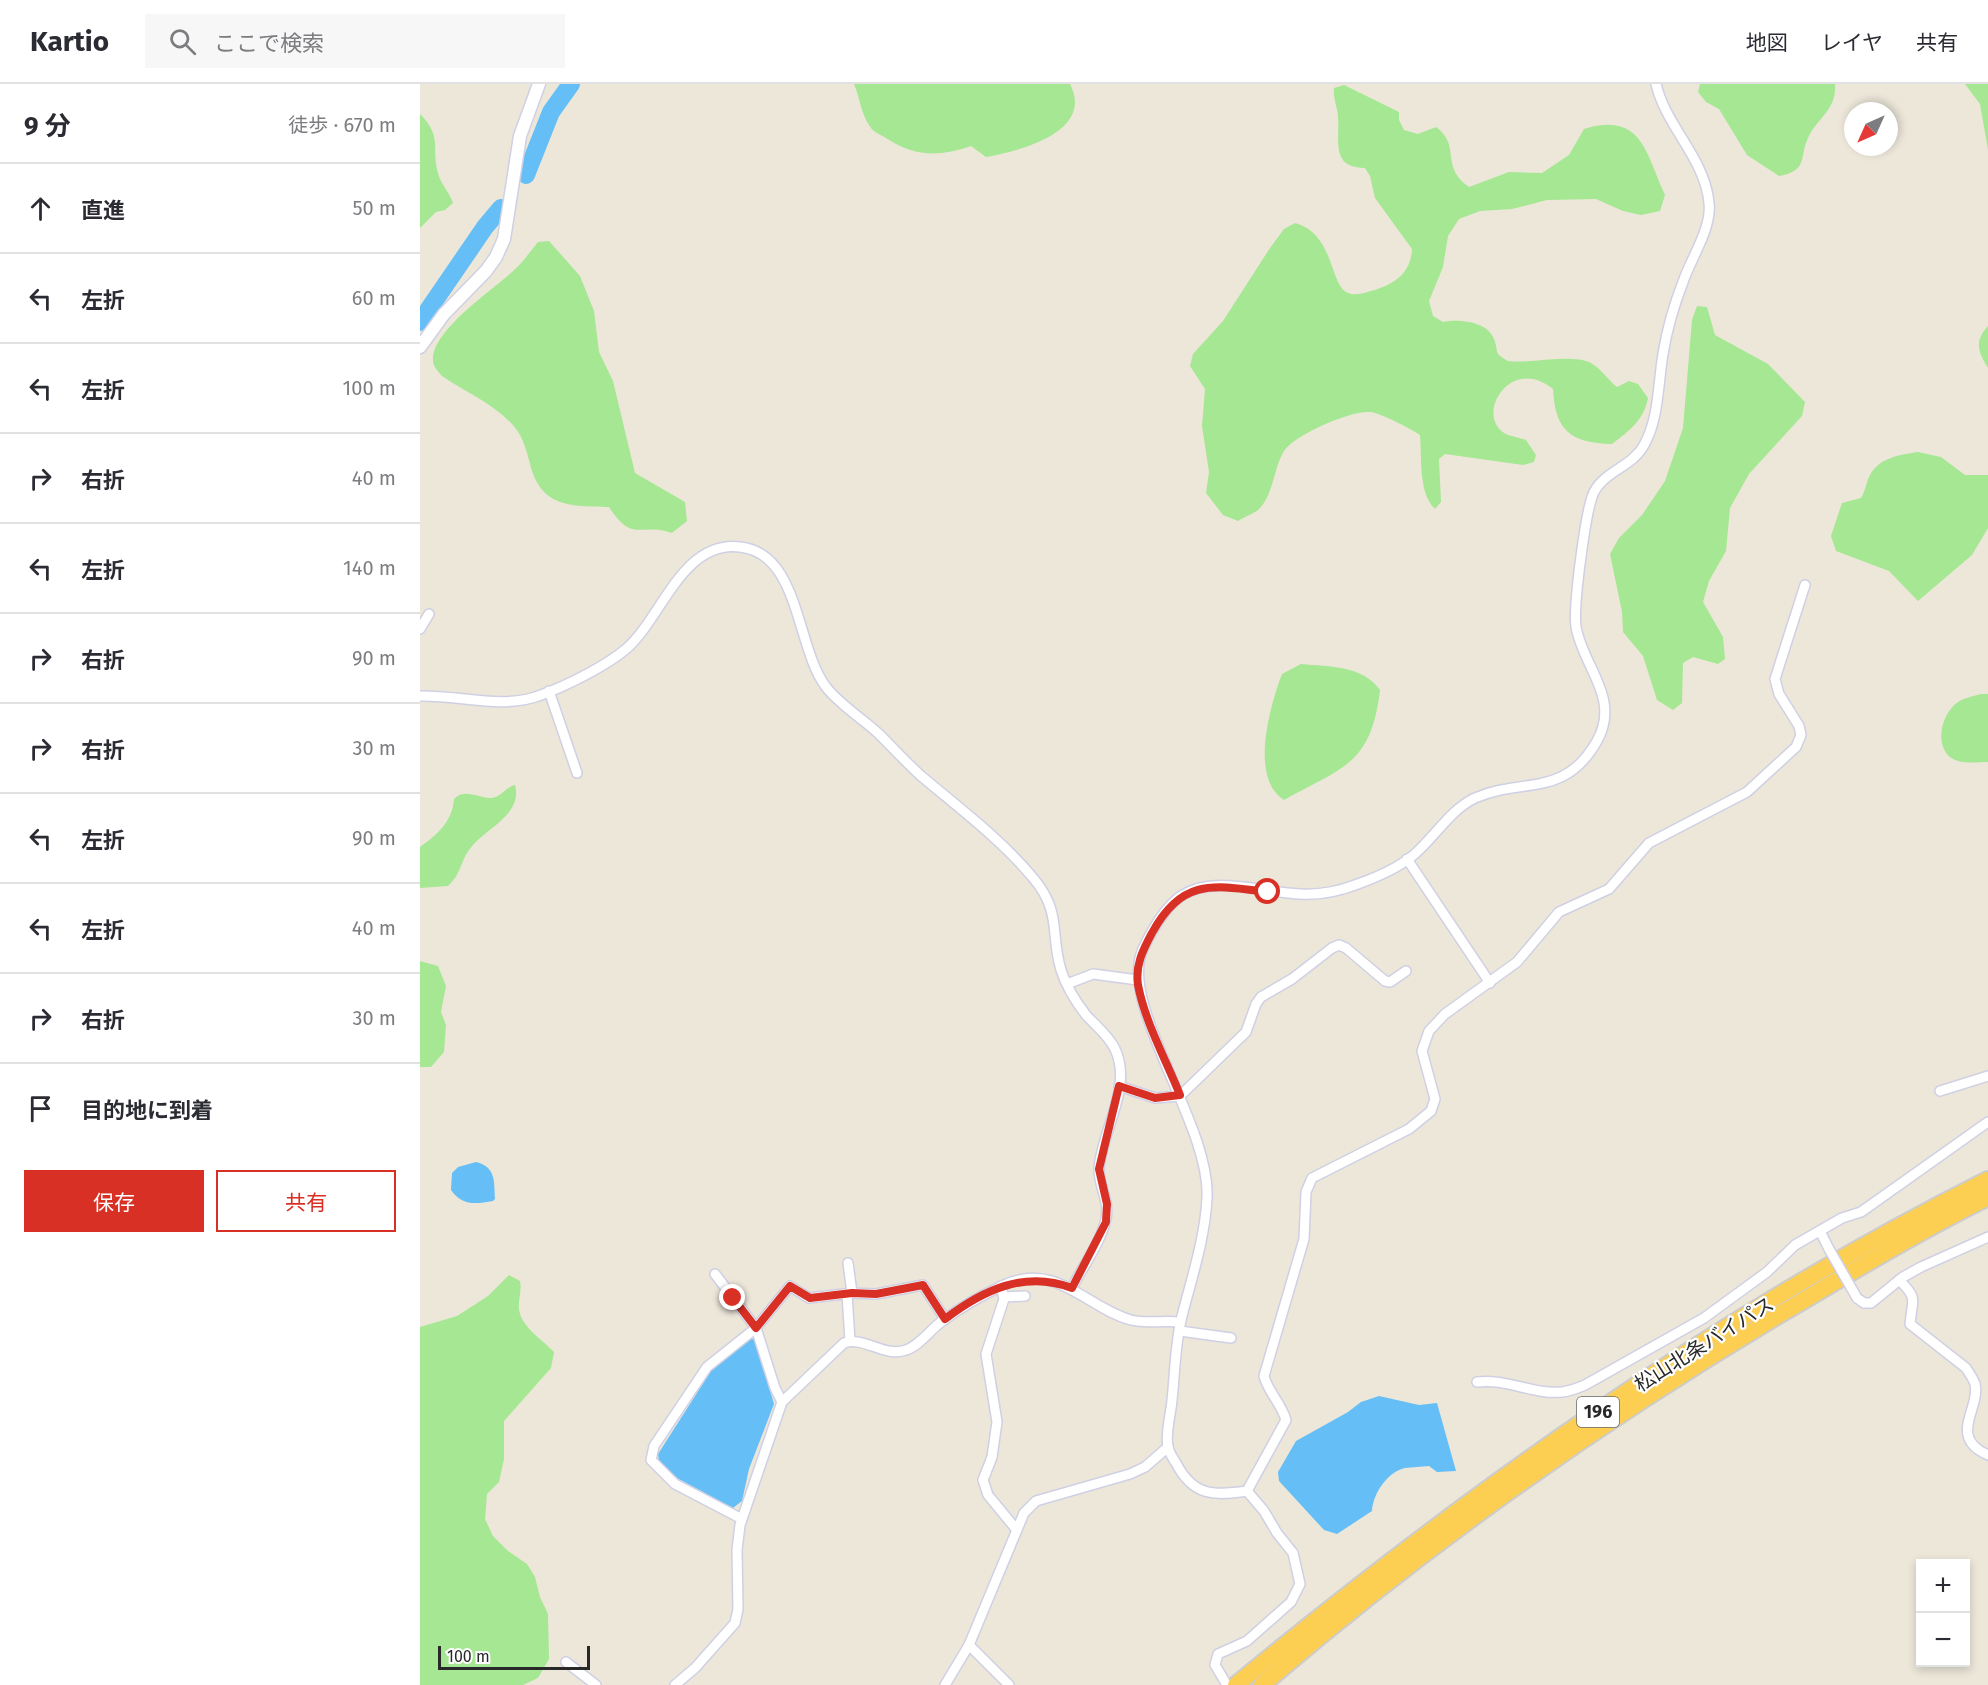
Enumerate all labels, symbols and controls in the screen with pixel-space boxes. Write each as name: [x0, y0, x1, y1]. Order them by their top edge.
search box: [145, 14, 565, 68]
text: Kartio: [30, 25, 109, 58]
icon: search: [166, 25, 199, 58]
text: ここで検索: [214, 30, 324, 57]
text: 地図: [1746, 30, 1788, 56]
text: レイヤ: [1821, 30, 1883, 56]
text: 共有: [1916, 30, 1958, 56]
north arrow: [1844, 102, 1898, 156]
text: 9 分: [24, 111, 71, 142]
text: 徒歩 · 670 m: [288, 113, 396, 137]
icon: ahead: [24, 192, 57, 225]
text: 50 m: [352, 196, 396, 220]
text: 直進: [81, 197, 125, 224]
icon: left: [24, 282, 57, 315]
text: 60 m: [352, 286, 396, 310]
text: 左折: [81, 287, 125, 314]
icon: left: [24, 372, 57, 405]
text: 100 m: [343, 376, 396, 400]
text: 左折: [81, 377, 125, 404]
icon: right: [24, 462, 57, 495]
text: 40 m: [352, 466, 396, 490]
text: 右折: [81, 467, 125, 494]
icon: left: [24, 552, 57, 585]
text: 140 m: [343, 556, 396, 580]
text: 左折: [81, 557, 125, 584]
icon: right: [24, 642, 57, 675]
text: 90 m: [352, 646, 396, 670]
text: 右折: [81, 647, 125, 674]
icon: right: [24, 732, 57, 765]
text: 30 m: [352, 736, 396, 760]
text: 右折: [81, 737, 125, 764]
icon: left: [24, 822, 57, 855]
text: 90 m: [352, 826, 396, 850]
text: 左折: [81, 827, 125, 854]
route start: [1254, 878, 1280, 904]
icon: left: [24, 912, 57, 945]
text: 40 m: [352, 916, 396, 940]
text: 左折: [81, 917, 125, 944]
icon: right: [24, 1002, 57, 1035]
text: 30 m: [352, 1006, 396, 1030]
text: 右折: [81, 1007, 125, 1034]
icon: arrive: [24, 1092, 57, 1125]
text: 目的地に到着: [81, 1097, 213, 1124]
button: 保存: [24, 1170, 204, 1232]
button: 共有: [216, 1170, 396, 1232]
route end: [719, 1284, 745, 1310]
street label: 松山北条バイパス: [1630, 1292, 1778, 1396]
road number: 196: [1577, 1397, 1619, 1427]
map controls: [1916, 1559, 1970, 1667]
button: +: [1916, 1559, 1970, 1613]
button: −: [1916, 1613, 1970, 1667]
scale bar: [438, 1643, 590, 1670]
text: 100 m: [447, 1647, 490, 1666]

